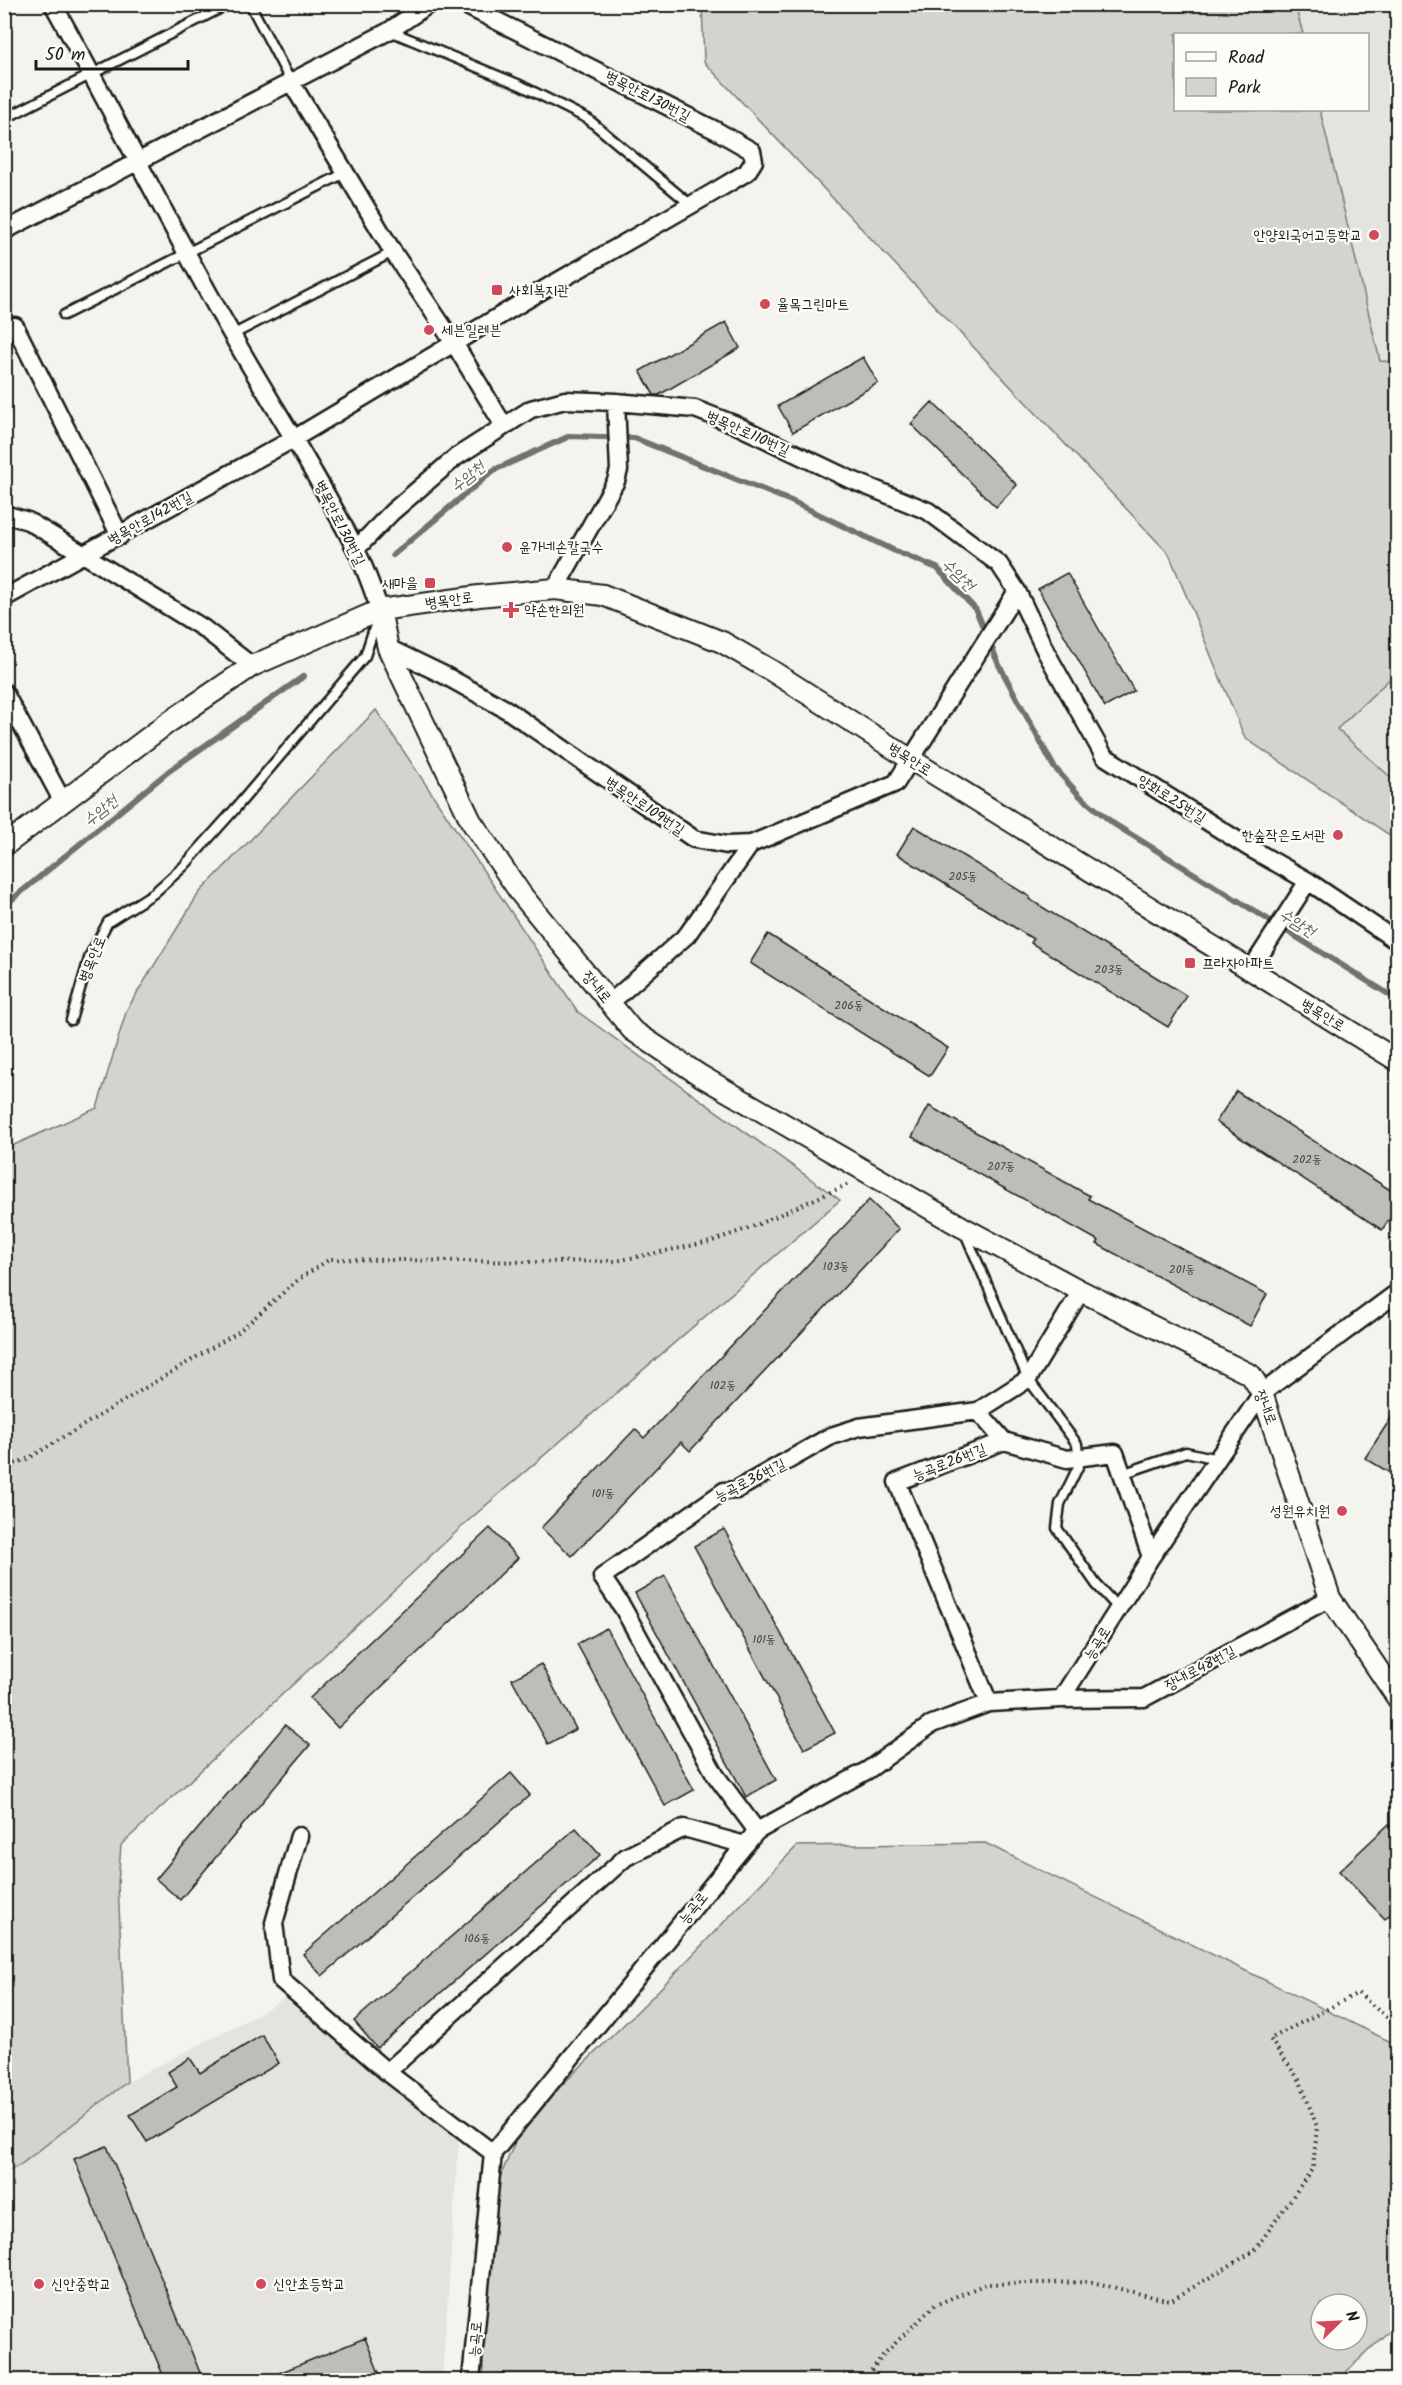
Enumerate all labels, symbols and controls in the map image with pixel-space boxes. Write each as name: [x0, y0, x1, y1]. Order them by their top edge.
scale bar: [36, 33, 188, 71]
legend: [1174, 33, 1369, 111]
text: 50 m: [45, 41, 85, 70]
text: Road: [1228, 44, 1265, 73]
street label: 병목안로130번길: [601, 65, 695, 129]
text: Park: [1228, 74, 1261, 103]
place label: 안양외국어고등학교: [1253, 224, 1362, 248]
marker: 안양외국어고등학교: [1367, 228, 1381, 242]
place label: 사회복지관: [509, 279, 569, 303]
marker: 사회복지관: [490, 283, 504, 297]
place label: 율목그린마트: [777, 293, 849, 317]
marker: 율목그린마트: [758, 297, 772, 311]
place label: 세븐일레븐: [441, 319, 501, 343]
marker: 세븐일레븐: [422, 323, 436, 337]
street label: 병목안로110번길: [702, 405, 793, 463]
water label: 수암천: [445, 454, 492, 499]
street label: 병목안로130번길: [307, 476, 371, 570]
street label: 병목안로142번길: [104, 486, 197, 552]
place label: 윤가네손칼국수: [519, 536, 604, 560]
marker: 윤가네손칼국수: [500, 540, 514, 554]
water label: 수암천: [935, 553, 982, 599]
place label: 새마을: [382, 572, 418, 596]
marker: 새마을: [423, 576, 437, 590]
street label: 병목안로: [424, 586, 475, 616]
place label: 약손한의원: [524, 599, 584, 623]
marker: 약손한의원: [502, 601, 520, 619]
street label: 병목안로: [883, 737, 936, 783]
street label: 양화로25번길: [1132, 769, 1211, 830]
street label: 병목안로109번길: [600, 771, 689, 842]
water label: 수암천: [78, 788, 125, 833]
place label: 한숲작은도서관: [1242, 824, 1326, 848]
marker: 한숲작은도서관: [1331, 828, 1345, 842]
house number: 205동: [948, 867, 978, 886]
water label: 수암천: [1274, 902, 1322, 945]
street label: 병목안로: [73, 932, 113, 986]
place label: 프라자아파트: [1202, 952, 1274, 976]
marker: 프라자아파트: [1183, 956, 1197, 970]
house number: 203동: [1094, 960, 1124, 979]
street label: 장내로: [576, 966, 617, 1009]
street label: 병목안로: [1296, 993, 1349, 1039]
house number: 206동: [834, 996, 864, 1015]
house number: 202동: [1292, 1150, 1322, 1169]
house number: 207동: [987, 1157, 1015, 1176]
house number: 103동: [823, 1257, 849, 1276]
house number: 201동: [1169, 1260, 1195, 1279]
house number: 102동: [710, 1376, 736, 1395]
street label: 장내로: [1247, 1386, 1283, 1429]
street label: 능곡로26번길: [909, 1438, 990, 1488]
street label: 능곡로36번길: [711, 1453, 790, 1509]
house number: 101동: [591, 1484, 615, 1503]
place label: 성원유치원: [1270, 1500, 1330, 1524]
marker: 성원유치원: [1335, 1504, 1349, 1518]
street label: 능곡로: [1078, 1622, 1118, 1665]
house number: 101동: [752, 1630, 776, 1649]
street label: 장내로48번길: [1161, 1640, 1240, 1698]
street label: 능곡로: [673, 1887, 714, 1930]
house number: 106동: [464, 1929, 490, 1948]
place label: 신안중학교: [51, 2273, 111, 2297]
place label: 신안초등학교: [273, 2273, 345, 2297]
marker: 신안중학교: [32, 2277, 46, 2291]
marker: 신안초등학교: [254, 2277, 268, 2291]
north arrow: [1309, 2292, 1369, 2352]
text: N: [1338, 2307, 1365, 2326]
street label: 능곡로: [462, 2320, 490, 2358]

